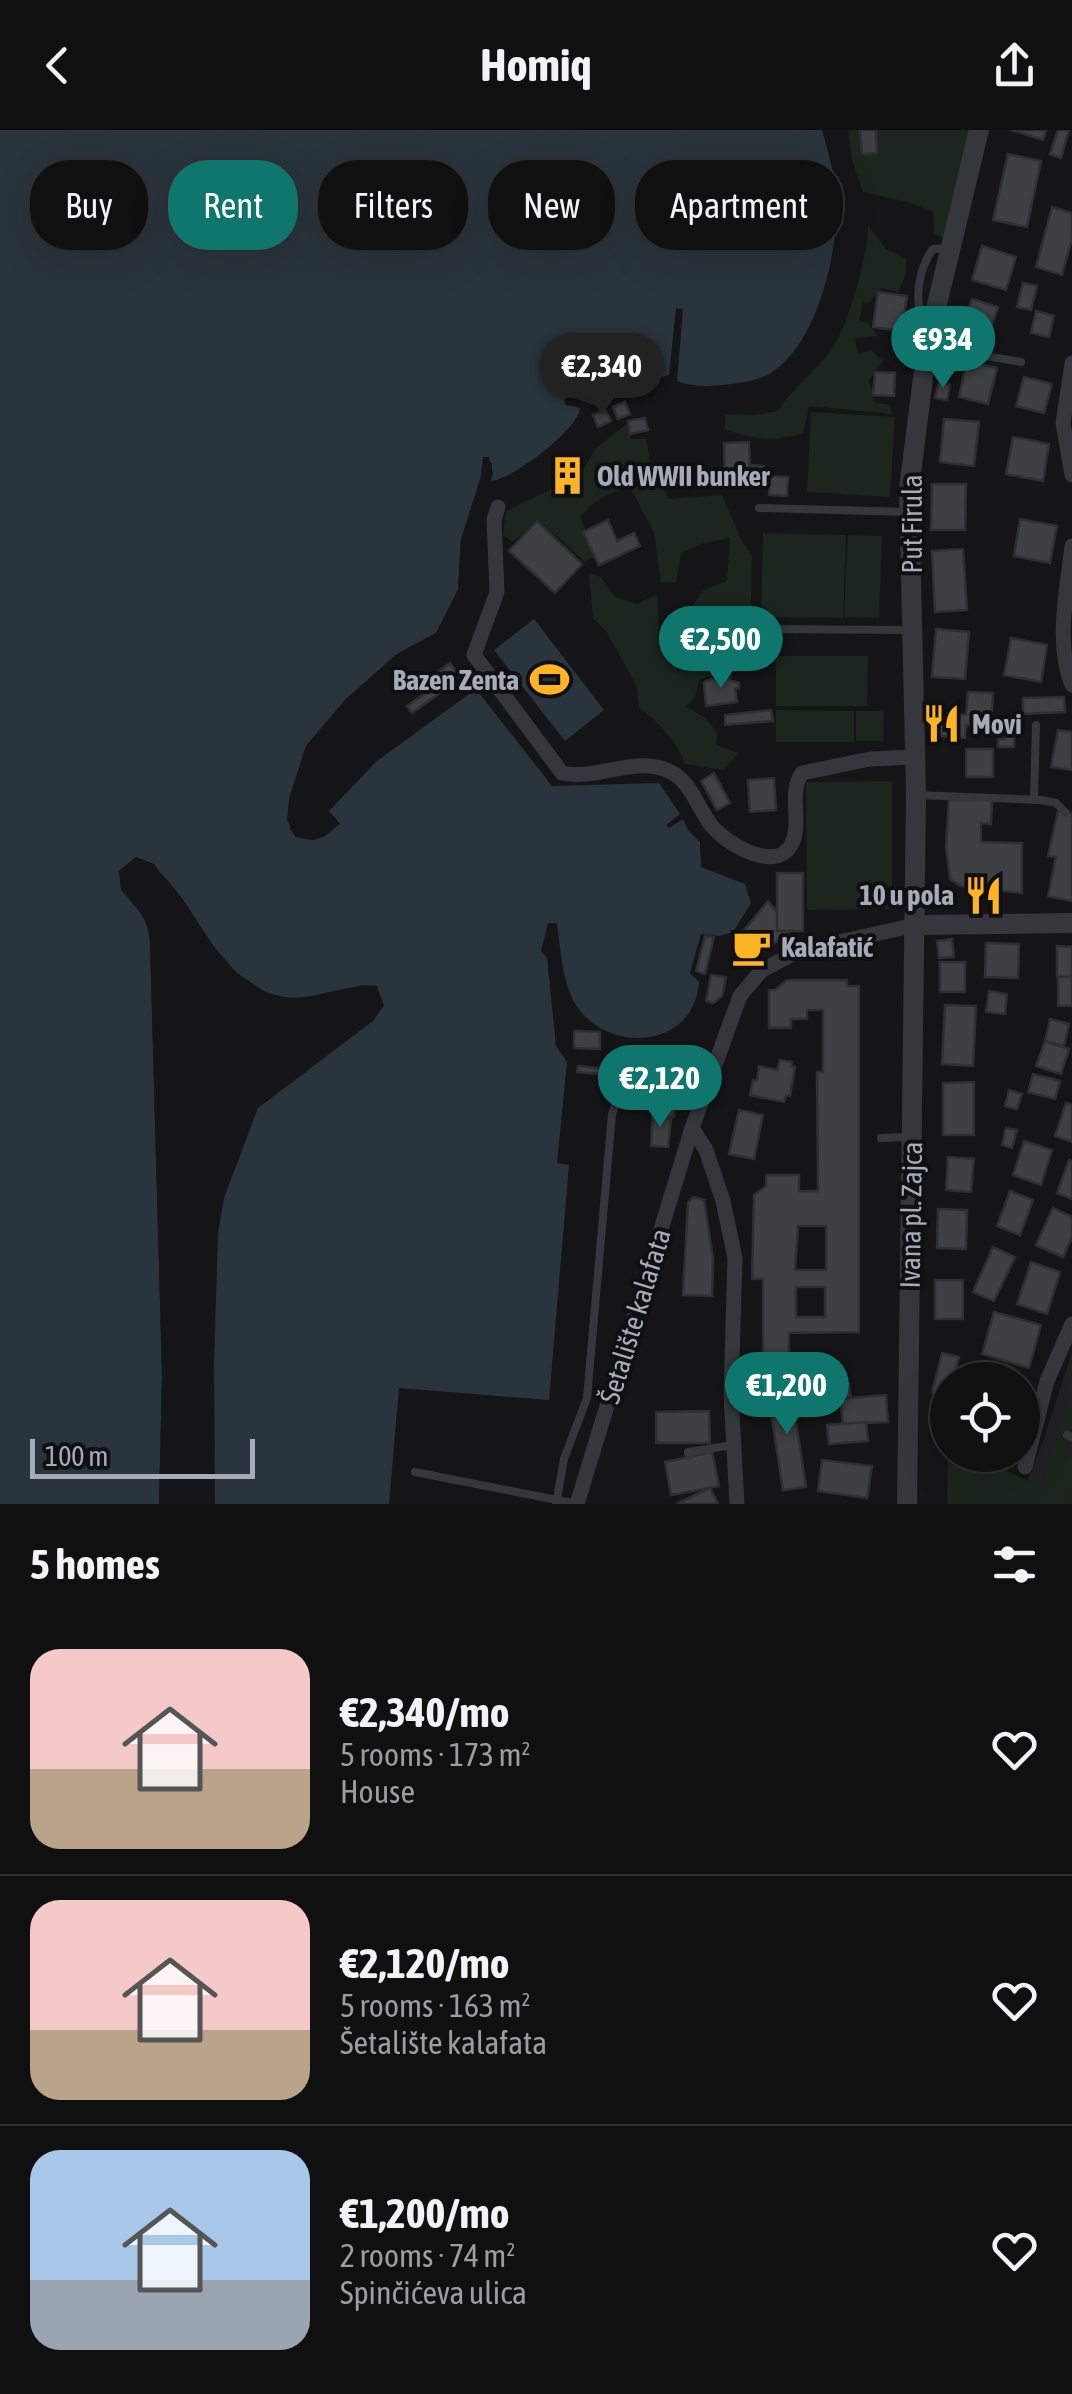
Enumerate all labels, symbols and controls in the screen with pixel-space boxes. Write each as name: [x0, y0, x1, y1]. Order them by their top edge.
icon: back: [30, 38, 85, 93]
icon: share: [987, 38, 1042, 93]
text: Homiq: [480, 39, 592, 91]
chip: Buy: [30, 160, 148, 250]
chip: Rent: [168, 160, 298, 250]
chip: Filters: [318, 160, 468, 250]
chip: New: [488, 160, 615, 250]
chip: Apartment: [635, 160, 843, 250]
pin: €934: [884, 306, 1002, 391]
text: €934: [913, 320, 973, 357]
pin: €2,340: [521, 333, 683, 418]
text: €2,340: [562, 347, 642, 384]
building icon: Old WWII bunker: [546, 455, 588, 497]
place label: Old WWII bunker: [597, 460, 770, 492]
street label: Put Firula: [896, 474, 928, 574]
pin: €2,500: [640, 606, 802, 691]
text: €2,500: [681, 620, 761, 657]
sports icon: Bazen Zenta: [528, 659, 570, 701]
place label: Bazen Zenta: [393, 664, 519, 696]
restaurant icon: Movi: [921, 703, 963, 745]
place label: Movi: [972, 708, 1022, 740]
restaurant icon: 10 u pola: [963, 874, 1005, 916]
place label: 10 u pola: [860, 879, 954, 911]
cafe icon: Kalafatić: [730, 926, 772, 968]
place label: Kalafatić: [781, 931, 874, 963]
pin: €2,120: [579, 1045, 741, 1130]
text: €2,120: [620, 1059, 700, 1096]
street label: Ivana pl. Zajca: [894, 1141, 928, 1289]
street label: Šetalište kalafata: [593, 1225, 677, 1407]
pin: €1,200: [706, 1352, 868, 1437]
map controls: [930, 1362, 1040, 1472]
button: locate: [930, 1362, 1040, 1472]
text: €1,200: [747, 1366, 827, 1403]
scale bar: [30, 1434, 255, 1478]
text: 100 m: [45, 1440, 108, 1472]
icon: filters: [987, 1537, 1042, 1592]
text: 5 homes: [30, 1540, 160, 1588]
text: €2,340/mo: [340, 1688, 510, 1736]
icon: home: [110, 1689, 230, 1809]
icon: heart: [987, 1722, 1042, 1777]
text: 5 rooms · 173 m²: [340, 1736, 530, 1773]
text: House: [340, 1773, 415, 1810]
text: €2,120/mo: [340, 1939, 510, 1987]
icon: home: [110, 1940, 230, 2060]
icon: heart: [987, 1973, 1042, 2028]
text: 5 rooms · 163 m²: [340, 1987, 530, 2024]
text: Šetalište kalafata: [340, 2024, 547, 2061]
text: €1,200/mo: [340, 2189, 510, 2237]
icon: home: [110, 2190, 230, 2310]
icon: heart: [987, 2223, 1042, 2278]
text: 2 rooms · 74 m²: [340, 2237, 515, 2274]
text: Spinčićeva ulica: [340, 2274, 527, 2311]

